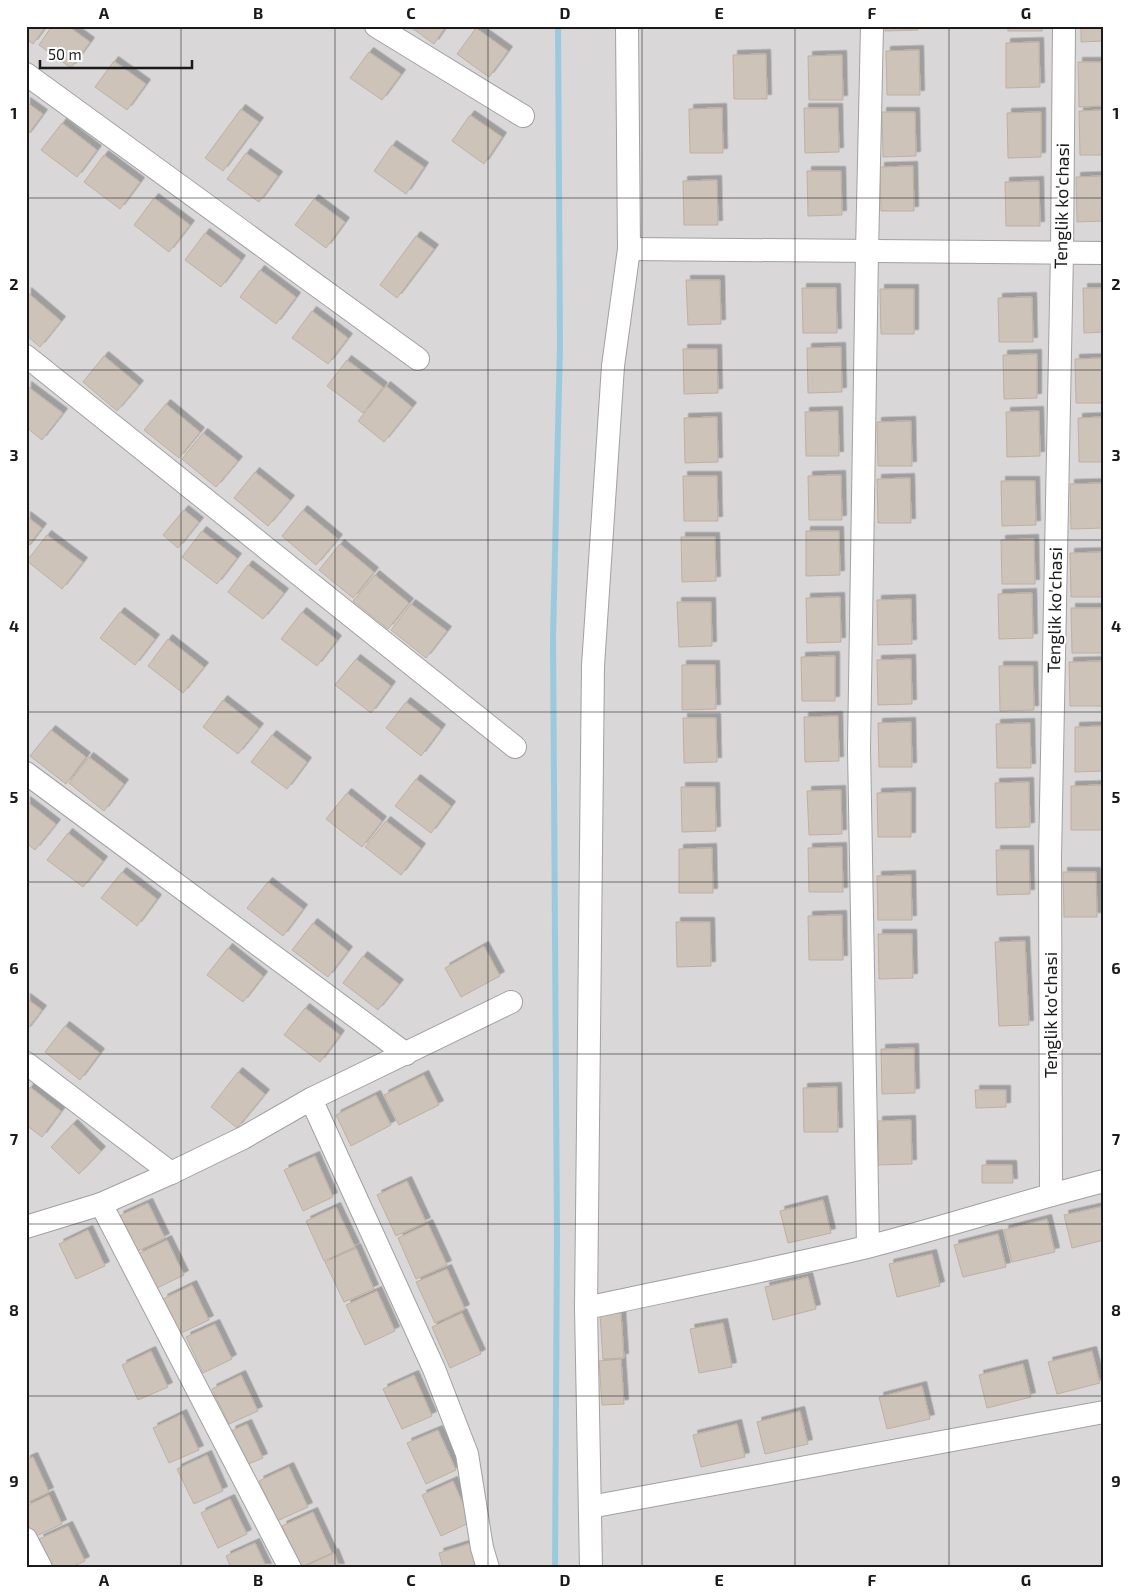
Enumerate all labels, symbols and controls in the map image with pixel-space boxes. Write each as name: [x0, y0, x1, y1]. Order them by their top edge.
text: A: [99, 3, 110, 22]
text: B: [253, 3, 263, 22]
text: C: [406, 3, 416, 22]
text: D: [560, 3, 571, 22]
text: E: [714, 3, 724, 22]
text: F: [868, 3, 877, 22]
text: G: [1021, 3, 1031, 22]
scale bar: [40, 38, 192, 70]
text: 50 m: [48, 45, 82, 63]
text: 1: [11, 103, 17, 122]
text: 1: [1113, 103, 1119, 122]
street label: Tenglik ko'chasi: [1049, 143, 1073, 269]
text: 2: [9, 274, 19, 293]
text: 2: [1111, 274, 1121, 293]
text: 3: [9, 445, 19, 464]
text: 3: [1111, 445, 1121, 464]
street label: Tenglik ko'chasi: [1042, 547, 1066, 673]
text: 4: [9, 616, 19, 635]
text: 4: [1111, 616, 1121, 635]
text: 5: [10, 787, 19, 806]
text: 5: [1112, 787, 1121, 806]
street label: Tenglik ko'chasi: [1039, 952, 1061, 1078]
text: 6: [9, 958, 19, 977]
text: 6: [1111, 958, 1121, 977]
text: 7: [10, 1129, 19, 1148]
text: 7: [1112, 1129, 1121, 1148]
text: 8: [9, 1300, 19, 1319]
text: 8: [1111, 1300, 1121, 1319]
text: 9: [9, 1471, 19, 1490]
text: 9: [1111, 1471, 1121, 1490]
text: A: [99, 1570, 110, 1589]
text: B: [253, 1570, 263, 1589]
text: C: [406, 1570, 416, 1589]
text: D: [560, 1570, 571, 1589]
text: E: [714, 1570, 724, 1589]
text: F: [868, 1570, 877, 1589]
text: G: [1021, 1570, 1031, 1589]

